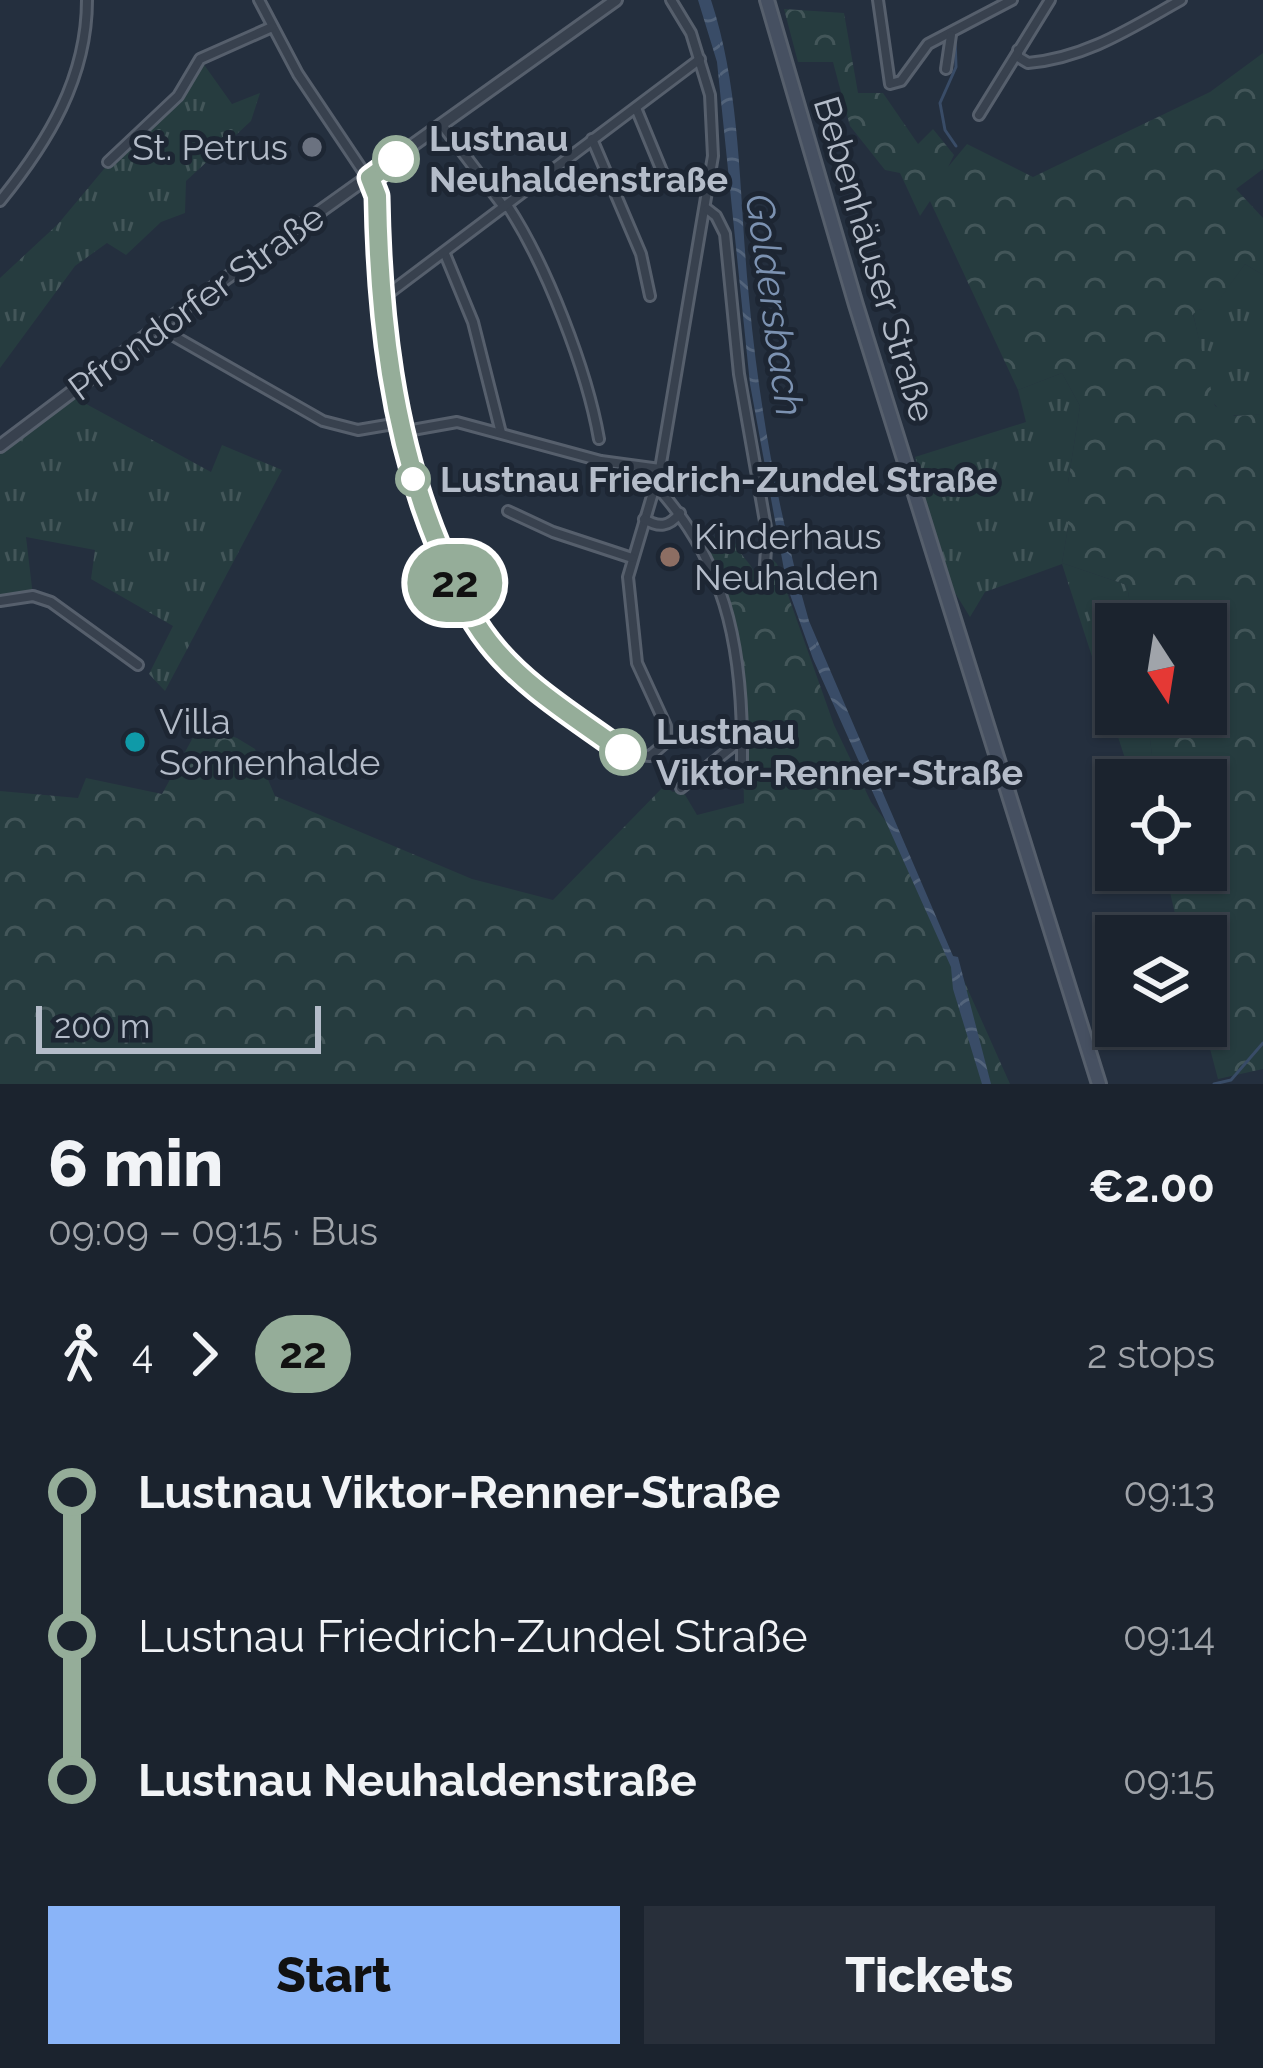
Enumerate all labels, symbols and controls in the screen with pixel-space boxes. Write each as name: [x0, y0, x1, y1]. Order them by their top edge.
street label: Bebenhäuser Straße: [806, 91, 944, 427]
place label: Lustnau Neuhaldenstraße: [429, 117, 728, 200]
place label: St. Petrus: [132, 126, 288, 168]
marker: St. Petrus: [299, 134, 325, 160]
marker: Lustnau Neuhaldenstraße: [374, 137, 418, 181]
water label: Goldersbach: [737, 191, 813, 419]
street label: Pfrondorfer Straße: [60, 195, 332, 409]
place label: Lustnau Friedrich-Zundel Straße: [440, 458, 998, 500]
marker: Lustnau Friedrich-Zundel Straße: [397, 463, 429, 495]
place label: Kinderhaus Neuhalden: [694, 515, 882, 598]
line badge: 22: [401, 544, 509, 622]
marker: Kinderhaus Neuhalden: [657, 544, 683, 570]
text: 22: [431, 558, 479, 607]
north arrow: [1095, 603, 1227, 735]
map controls: [1095, 603, 1227, 1047]
place label: Villa Sonnenhalde: [159, 700, 380, 783]
place label: Lustnau Viktor-Renner-Straße: [656, 710, 1023, 793]
marker: Villa Sonnenhalde: [122, 729, 148, 755]
marker: Lustnau Viktor-Renner-Straße: [601, 730, 645, 774]
button: locate: [1095, 759, 1227, 891]
button: layers: [1095, 915, 1227, 1047]
scale bar: [36, 1000, 321, 1053]
text: 200 m: [54, 1007, 150, 1046]
text: 6 min: [48, 1124, 223, 1201]
text: €2.00: [1088, 1160, 1215, 1213]
text: 09:09 – 09:15 · Bus: [48, 1208, 378, 1254]
icon: walk: [48, 1321, 114, 1387]
icon: forward: [171, 1321, 237, 1387]
text: 22: [279, 1329, 327, 1378]
text: 4: [132, 1331, 153, 1377]
text: 2 stops: [1087, 1331, 1215, 1377]
text: Lustnau Viktor-Renner-Straße: [138, 1466, 781, 1519]
text: 09:13: [1123, 1469, 1215, 1515]
text: Lustnau Friedrich-Zundel Straße: [138, 1610, 808, 1663]
text: 09:14: [1123, 1613, 1215, 1659]
text: Lustnau Neuhaldenstraße: [138, 1754, 697, 1807]
text: 09:15: [1123, 1757, 1215, 1803]
button: Start: [48, 1906, 620, 2044]
button: Tickets: [644, 1906, 1215, 2044]

